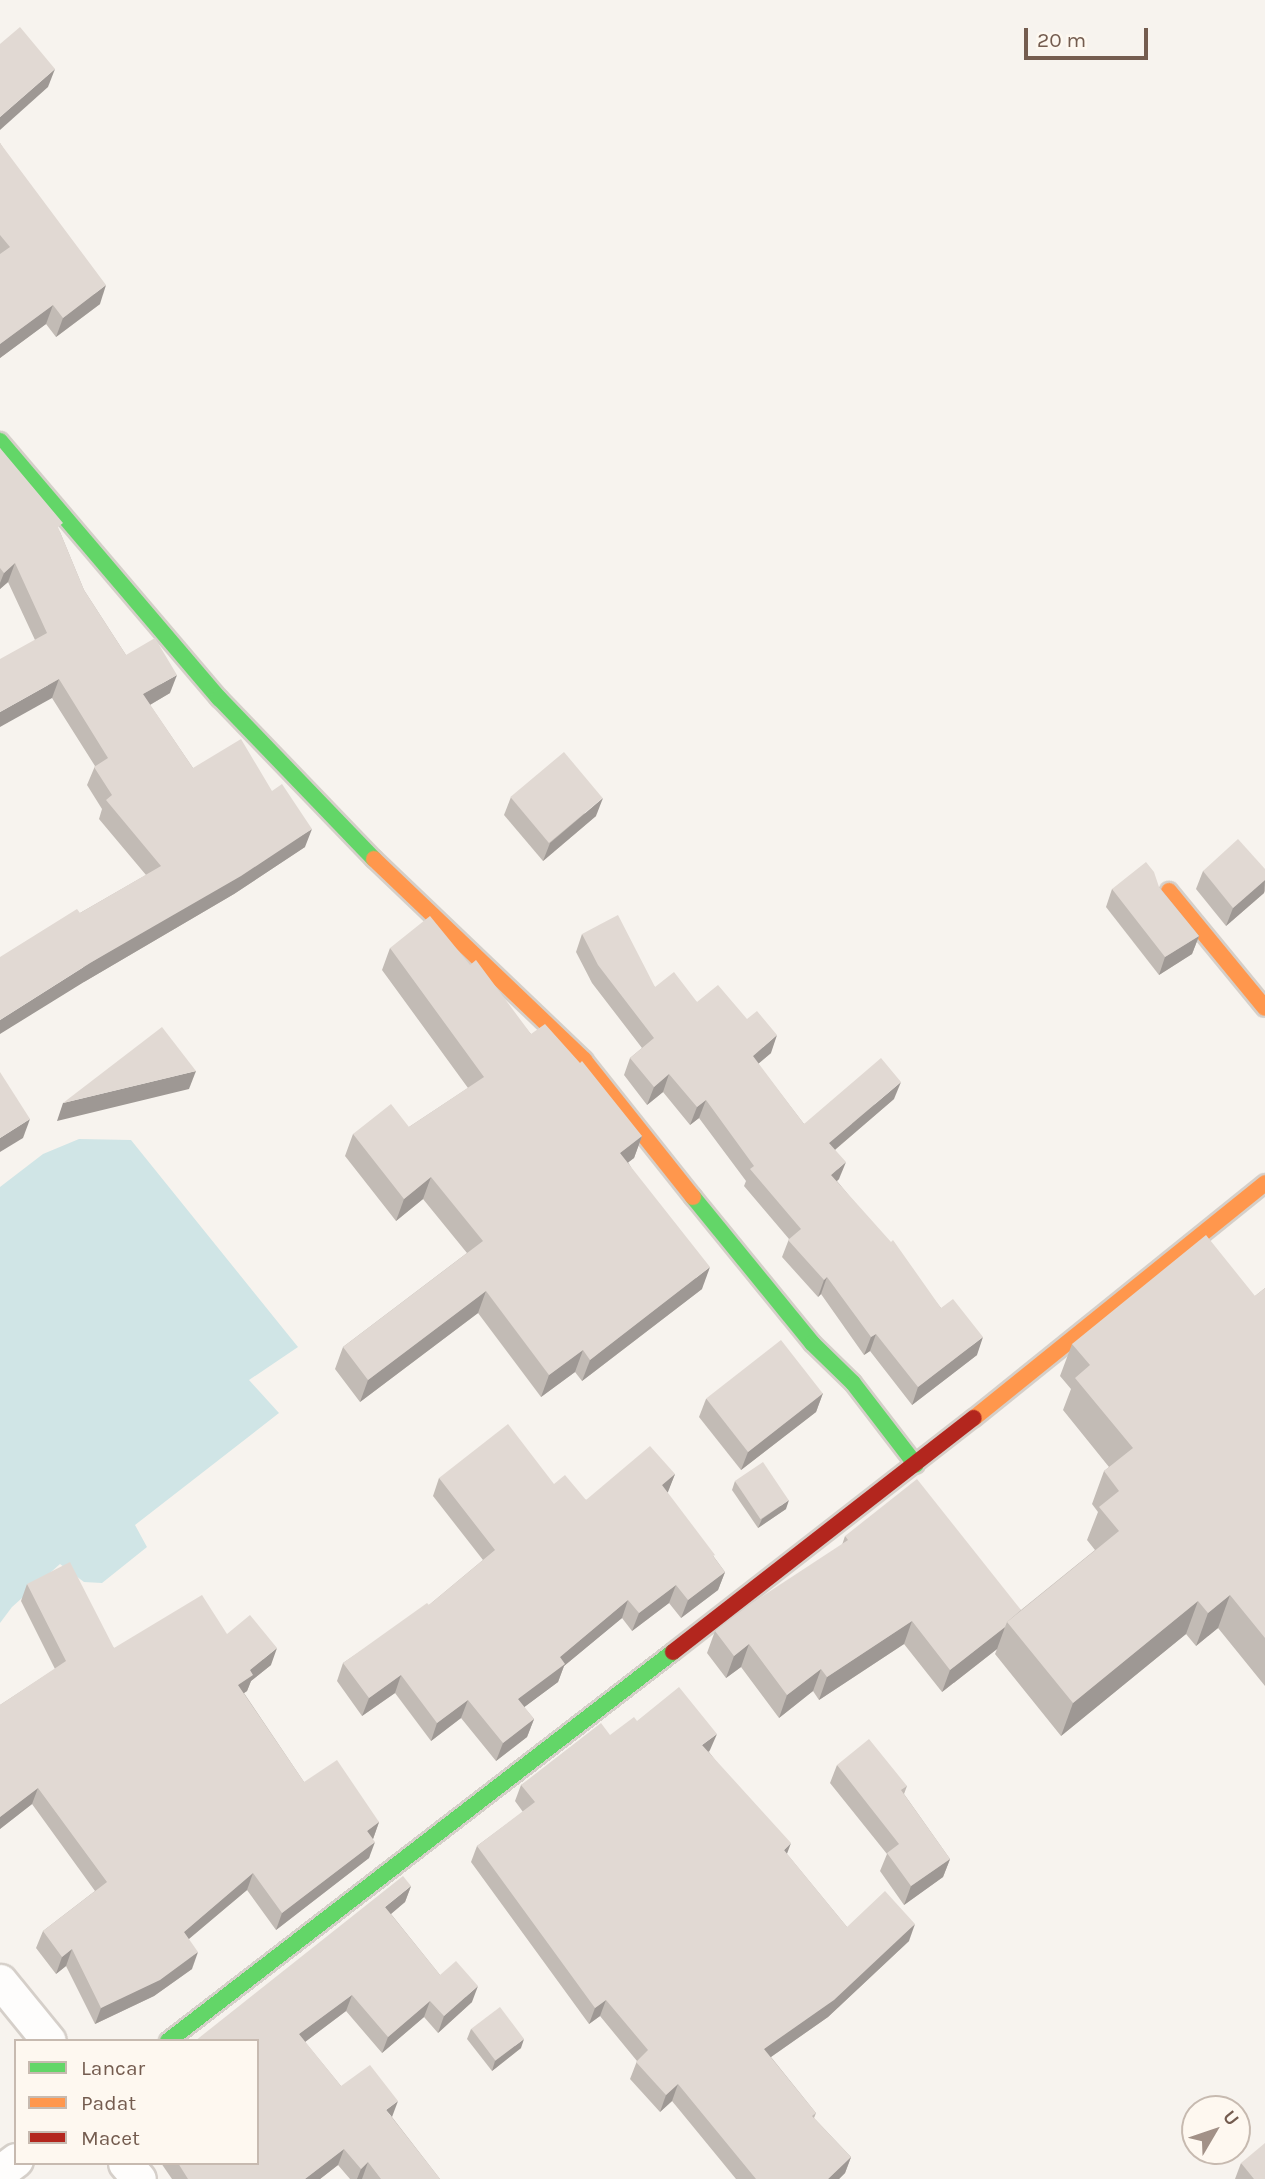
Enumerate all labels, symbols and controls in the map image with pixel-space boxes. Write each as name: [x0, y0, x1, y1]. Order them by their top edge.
scale bar: [1027, 14, 1151, 58]
text: 20 m: [1037, 28, 1086, 52]
legend: [14, 2039, 259, 2165]
text: Lancar: [81, 2056, 145, 2080]
text: Padat: [81, 2091, 136, 2115]
north arrow: [1181, 2095, 1251, 2165]
text: U: [1218, 2106, 1243, 2130]
text: Macet: [81, 2126, 140, 2150]

